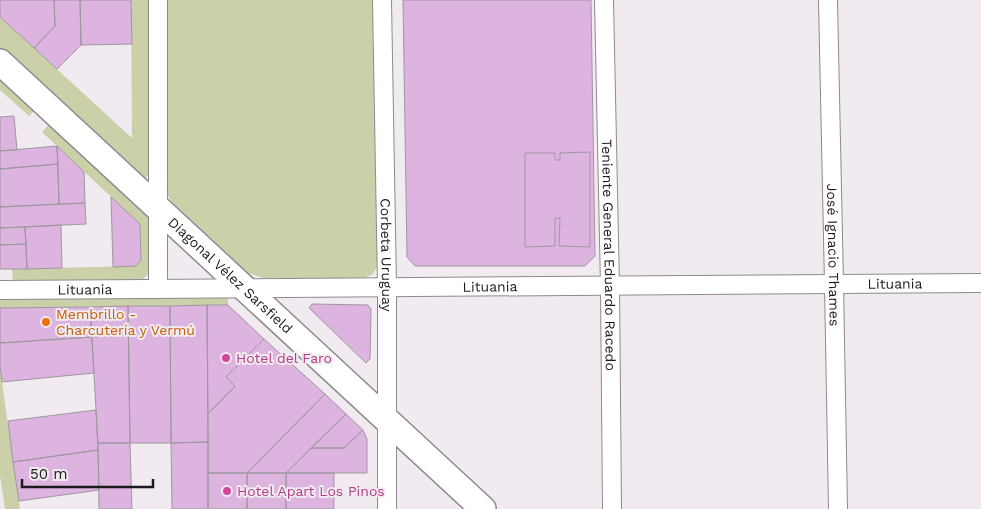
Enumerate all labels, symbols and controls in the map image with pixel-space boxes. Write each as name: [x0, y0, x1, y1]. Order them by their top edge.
street label: Teniente General Eduardo Racedo: [599, 139, 619, 371]
street label: José Ignacio Thames: [824, 184, 843, 326]
street label: Corbeta Uruguay: [377, 198, 395, 313]
street label: Diagonal Vélez Sarsfield: [165, 214, 296, 337]
street label: Lituania: [867, 275, 923, 292]
street label: Lituania: [462, 278, 518, 295]
street label: Lituania: [57, 281, 113, 298]
place label: Membrillo - Charcutería y Vermú: [56, 306, 195, 338]
marker: Membrillo - Charcutería y Vermú: [40, 316, 52, 328]
place label: Hotel del Faro: [236, 350, 332, 366]
marker: Hotel del Faro: [220, 352, 232, 364]
scale bar: [22, 456, 154, 488]
text: 50 m: [30, 465, 67, 483]
place label: Hotel Apart Los Pinos: [237, 483, 385, 499]
marker: Hotel Apart Los Pinos: [221, 485, 233, 497]

